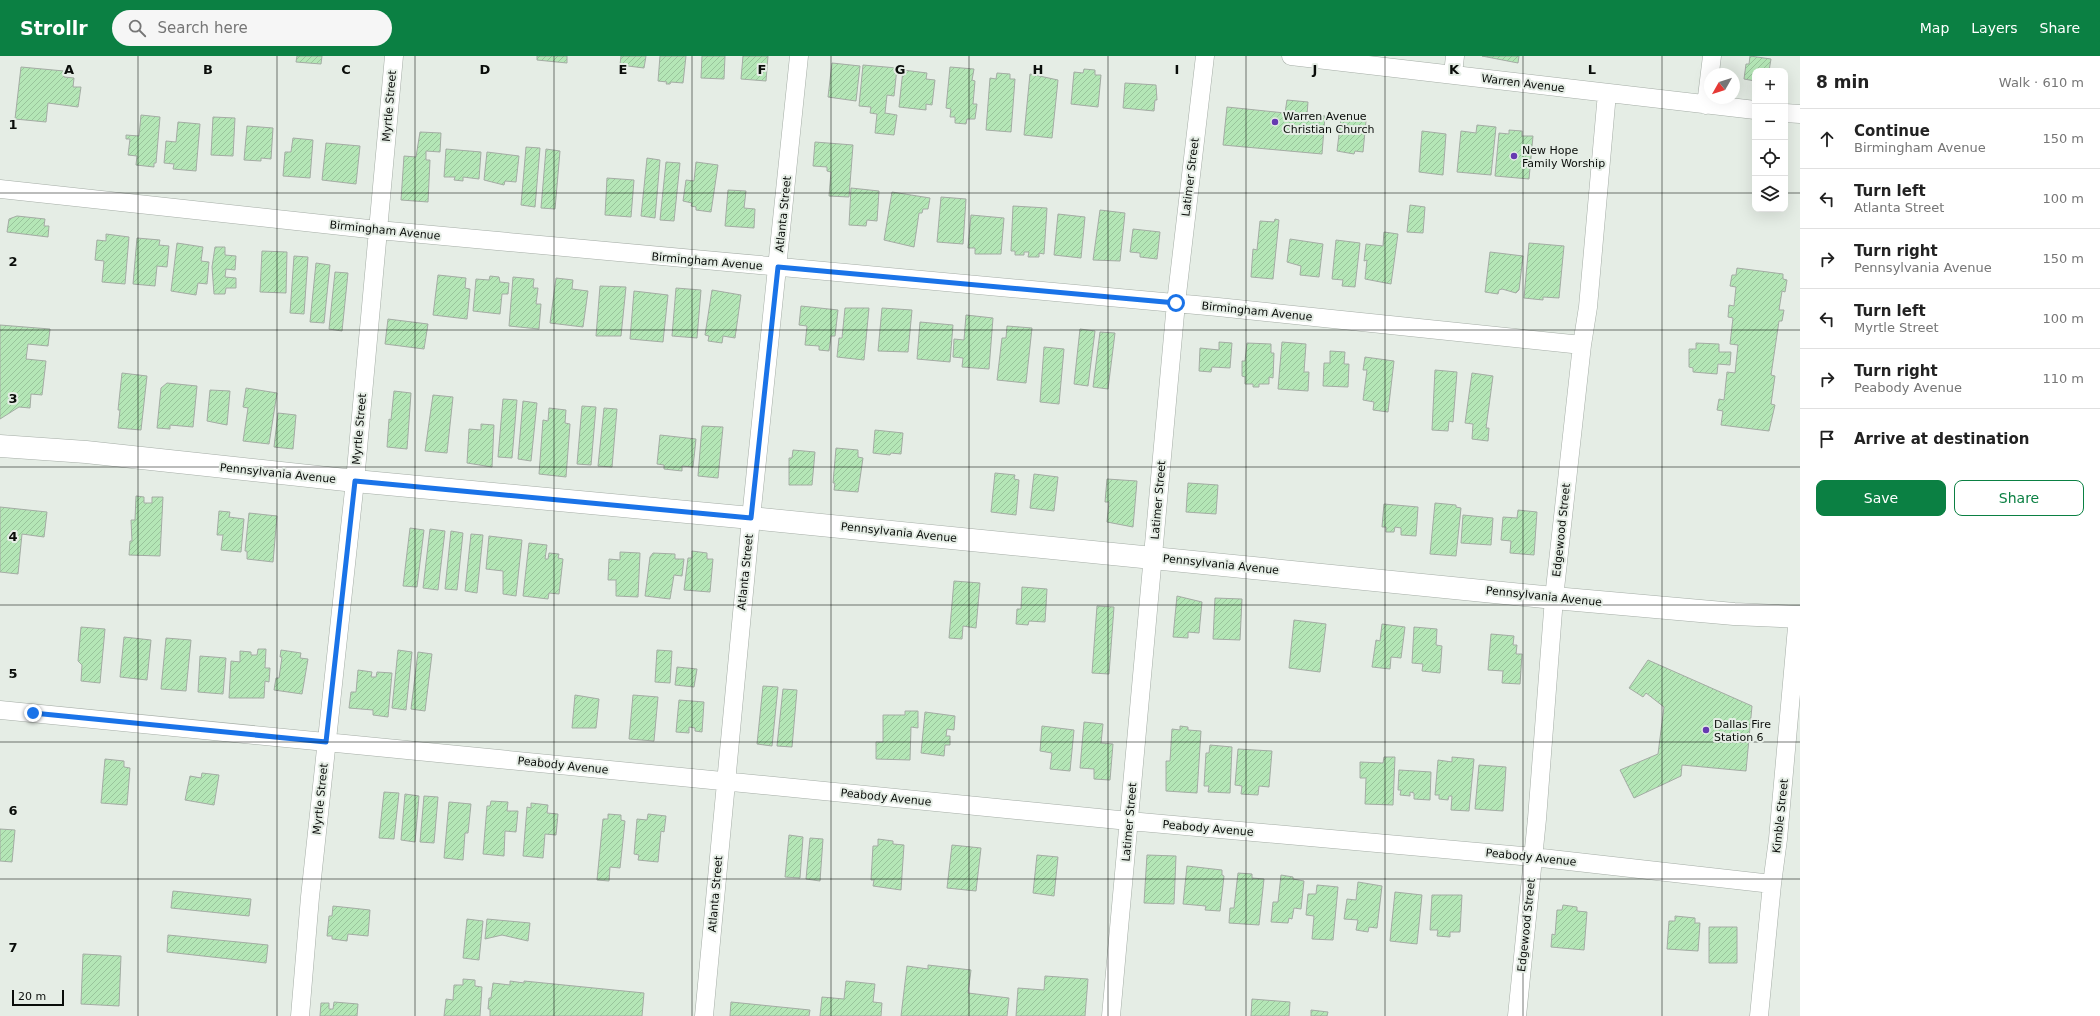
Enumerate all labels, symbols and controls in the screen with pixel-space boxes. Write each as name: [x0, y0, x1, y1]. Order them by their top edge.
search box: [112, 10, 392, 46]
text: Strollr: [20, 17, 88, 39]
icon: search: [126, 17, 148, 39]
text: Search here: [158, 19, 248, 37]
text: Map: [1920, 20, 1949, 36]
text: Layers: [1971, 20, 2018, 36]
text: Share: [2040, 20, 2080, 36]
text: A: [64, 62, 74, 77]
text: B: [203, 62, 213, 77]
text: C: [341, 62, 351, 77]
text: D: [480, 62, 491, 77]
text: E: [619, 62, 627, 77]
text: F: [758, 62, 766, 77]
text: G: [895, 62, 905, 77]
text: H: [1033, 62, 1043, 77]
text: I: [1175, 62, 1179, 77]
text: J: [1312, 62, 1317, 77]
text: K: [1449, 62, 1460, 77]
text: L: [1588, 62, 1596, 77]
north arrow: [1704, 68, 1740, 104]
map controls: [1752, 68, 1788, 212]
button: +: [1752, 68, 1788, 104]
street label: Myrtle Street: [380, 69, 399, 142]
street label: Warren Avenue: [1481, 72, 1565, 95]
text: 8 min: [1816, 72, 1869, 92]
text: Walk · 610 m: [1999, 75, 2084, 90]
button: −: [1752, 104, 1788, 140]
place label: Warren Avenue Christian Church: [1283, 110, 1374, 136]
text: 1: [8, 117, 18, 132]
marker: Warren Avenue Christian Church: [1270, 117, 1280, 127]
text: Continue: [1854, 122, 1930, 140]
icon: ahead: [1816, 128, 1838, 150]
text: 150 m: [2042, 131, 2084, 146]
street label: Latimer Street: [1179, 136, 1202, 217]
button: locate: [1752, 140, 1788, 176]
text: Birmingham Avenue: [1854, 140, 1986, 155]
place label: New Hope Family Worship: [1522, 144, 1605, 170]
marker: New Hope Family Worship: [1509, 151, 1519, 161]
street label: Atlanta Street: [773, 175, 794, 253]
button: layers: [1752, 176, 1788, 212]
text: Turn left: [1854, 182, 1926, 200]
icon: left: [1816, 188, 1838, 210]
text: 100 m: [2042, 191, 2084, 206]
text: Atlanta Street: [1854, 200, 1944, 215]
street label: Birmingham Avenue: [329, 218, 441, 243]
text: Turn right: [1854, 242, 1938, 260]
icon: right: [1816, 248, 1838, 270]
street label: Birmingham Avenue: [651, 250, 763, 273]
text: 150 m: [2042, 251, 2084, 266]
text: 2: [8, 254, 18, 269]
text: Pennsylvania Avenue: [1854, 260, 1992, 275]
route start: [1167, 294, 1185, 312]
street label: Birmingham Avenue: [1201, 299, 1313, 324]
text: Turn left: [1854, 302, 1926, 320]
icon: left: [1816, 308, 1838, 330]
text: 100 m: [2042, 311, 2084, 326]
text: Myrtle Street: [1854, 320, 1939, 335]
text: Turn right: [1854, 362, 1938, 380]
icon: right: [1816, 368, 1838, 390]
text: 110 m: [2042, 371, 2084, 386]
text: Peabody Avenue: [1854, 380, 1962, 395]
text: 3: [8, 391, 18, 406]
street label: Myrtle Street: [350, 392, 369, 465]
icon: arrive: [1816, 428, 1838, 450]
text: Arrive at destination: [1854, 430, 2029, 448]
street label: Latimer Street: [1149, 459, 1168, 540]
street label: Pennsylvania Avenue: [219, 461, 337, 486]
button: Save: [1816, 480, 1946, 516]
button: Share: [1954, 480, 2084, 516]
street label: Edgewood Street: [1550, 482, 1573, 577]
street label: Pennsylvania Avenue: [840, 520, 958, 545]
text: 4: [8, 529, 18, 544]
street label: Atlanta Street: [735, 533, 756, 611]
street label: Pennsylvania Avenue: [1162, 552, 1280, 577]
street label: Pennsylvania Avenue: [1485, 584, 1603, 609]
text: 5: [8, 666, 18, 681]
route end: [24, 704, 42, 722]
place label: Dallas Fire Station 6: [1714, 718, 1771, 744]
marker: Dallas Fire Station 6: [1701, 725, 1711, 735]
street label: Peabody Avenue: [517, 754, 609, 777]
street label: Myrtle Street: [310, 762, 331, 835]
street label: Kimble Street: [1770, 778, 1791, 854]
street label: Latimer Street: [1120, 781, 1139, 862]
street label: Peabody Avenue: [840, 786, 932, 809]
text: 6: [8, 803, 18, 818]
street label: Peabody Avenue: [1162, 818, 1254, 839]
street label: Peabody Avenue: [1485, 846, 1577, 869]
street label: Atlanta Street: [706, 855, 725, 933]
street label: Edgewood Street: [1515, 877, 1538, 972]
text: 7: [8, 940, 18, 955]
scale bar: [12, 988, 64, 1007]
text: 20 m: [18, 990, 46, 1003]

